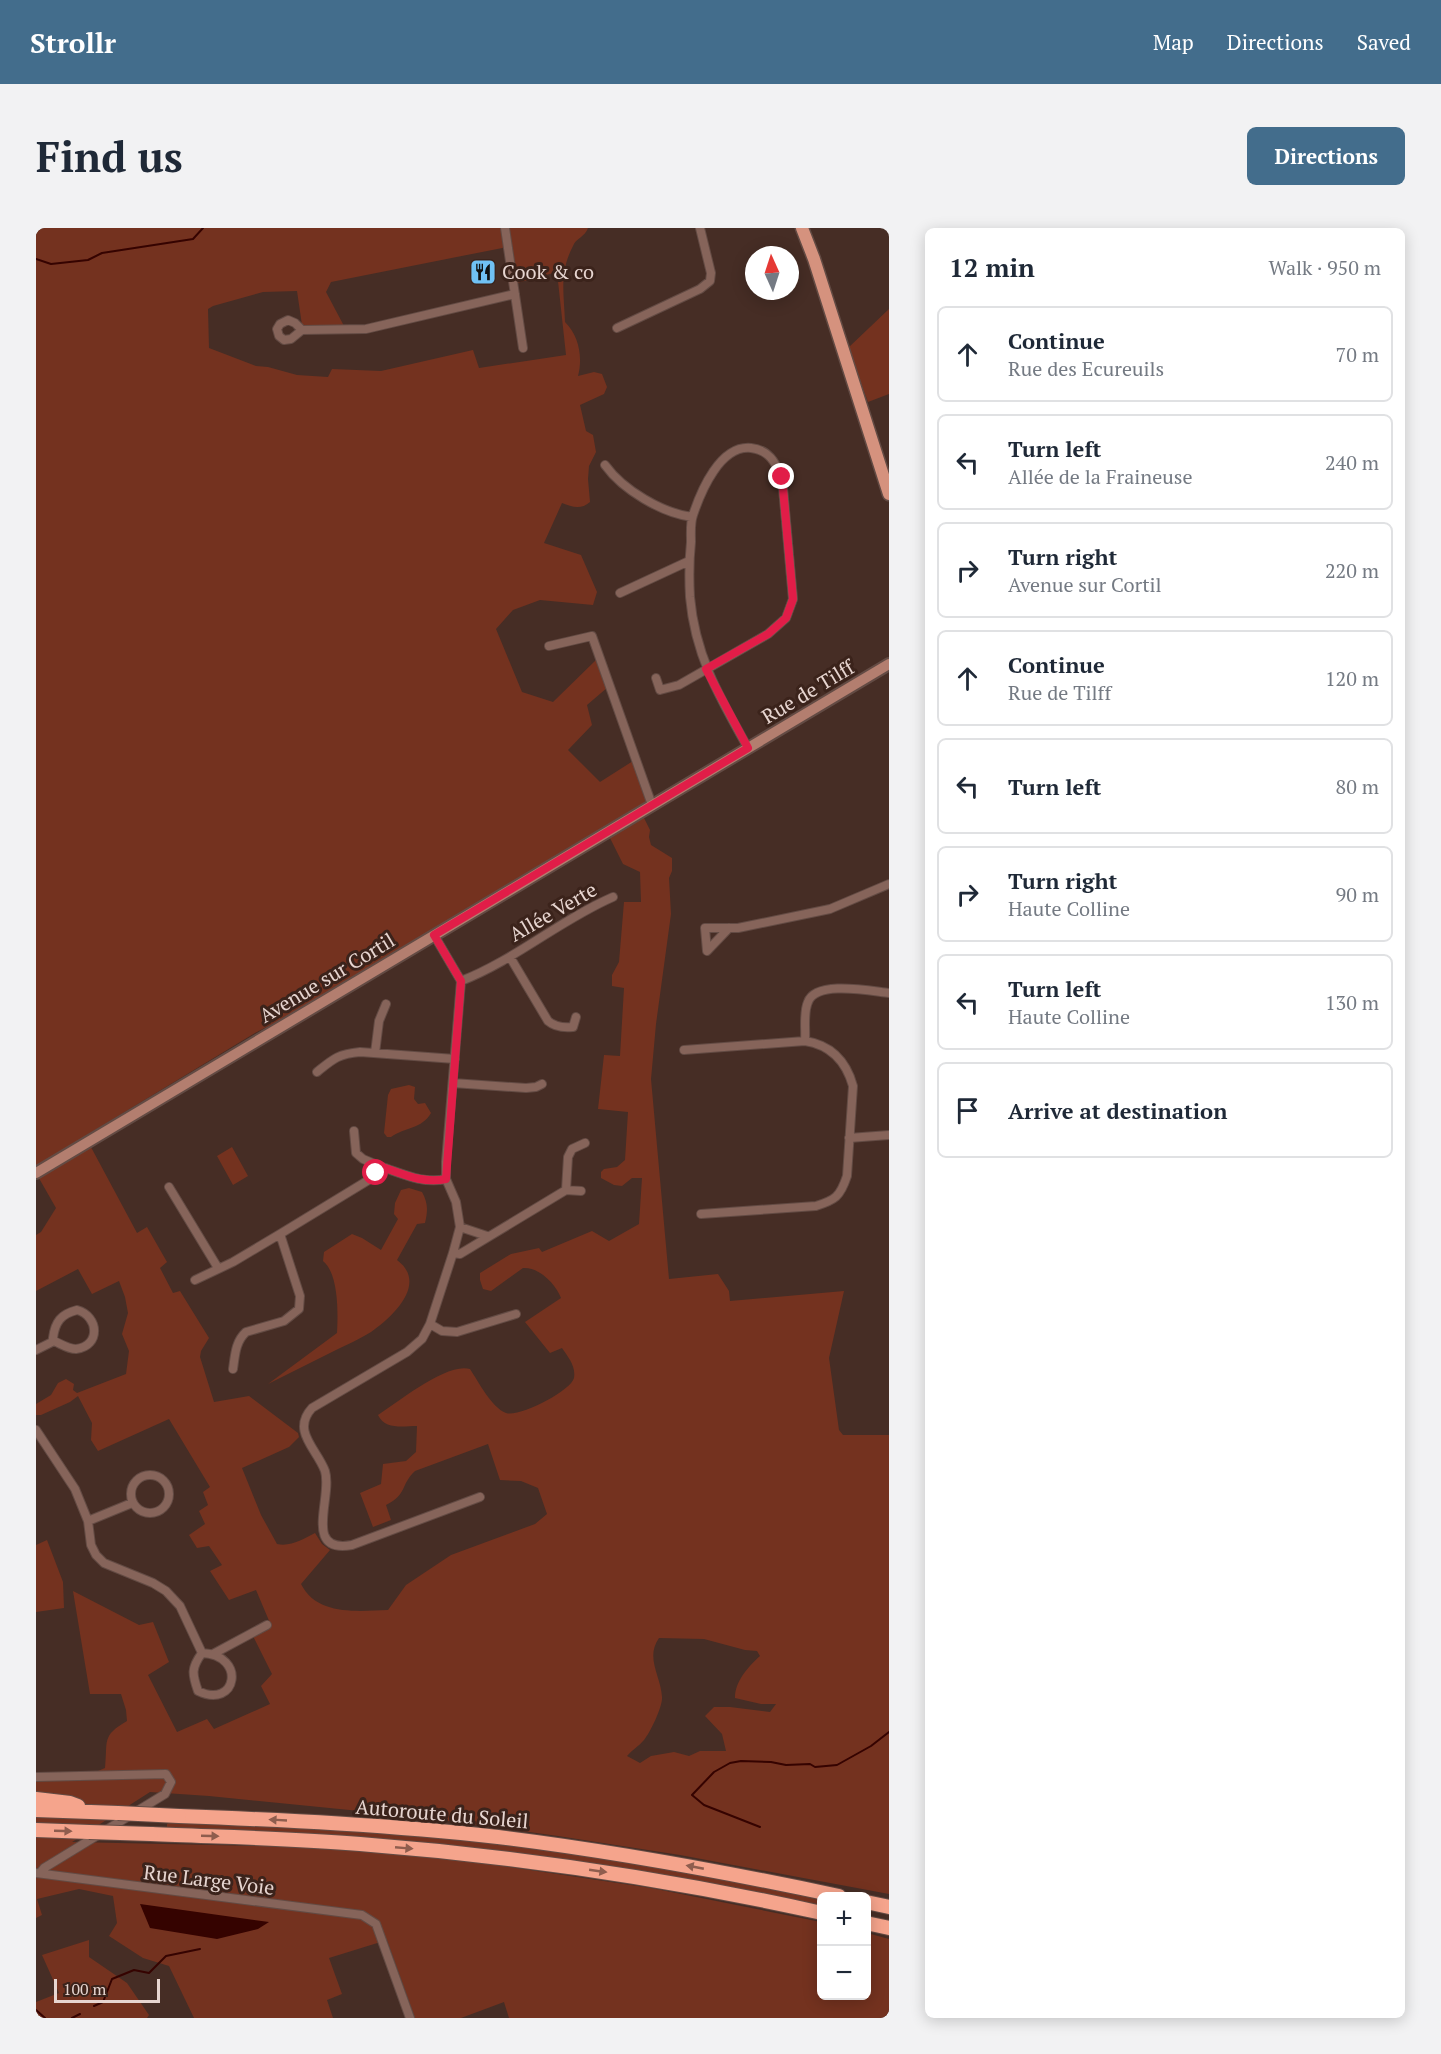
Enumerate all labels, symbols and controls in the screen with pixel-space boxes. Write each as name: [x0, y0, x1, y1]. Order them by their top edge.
text: Strollr: [30, 24, 116, 61]
text: Map: [1153, 28, 1194, 56]
text: Directions: [1227, 28, 1324, 56]
text: Saved: [1357, 28, 1411, 56]
button: Directions: [1247, 127, 1405, 185]
text: Find us: [36, 128, 183, 184]
north arrow: [745, 246, 799, 300]
text: 12 min: [949, 250, 1035, 284]
text: Walk · 950 m: [1269, 254, 1381, 281]
restaurant icon: Cook & co: [468, 257, 498, 287]
place label: Cook & co: [502, 258, 594, 285]
text: Continue: [1008, 326, 1105, 355]
icon: ahead: [951, 338, 984, 371]
text: 70 m: [1336, 341, 1379, 368]
text: Rue des Ecureuils: [1008, 355, 1164, 382]
text: Turn left: [1008, 434, 1101, 463]
icon: left: [951, 446, 984, 479]
text: 240 m: [1325, 449, 1379, 476]
route end: [768, 463, 794, 489]
text: Allée de la Fraineuse: [1008, 463, 1193, 490]
text: Turn right: [1008, 542, 1117, 571]
icon: right: [951, 554, 984, 587]
text: 220 m: [1325, 557, 1379, 584]
text: Avenue sur Cortil: [1008, 571, 1162, 598]
text: Continue: [1008, 650, 1105, 679]
street label: Rue de Tilff: [757, 653, 860, 730]
icon: ahead: [951, 662, 984, 695]
text: 120 m: [1325, 665, 1379, 692]
text: Rue de Tilff: [1008, 679, 1111, 706]
icon: left: [951, 770, 984, 803]
text: Turn left: [1008, 772, 1101, 801]
text: 80 m: [1336, 773, 1379, 800]
text: Turn right: [1008, 866, 1117, 895]
street label: Allée Verte: [504, 876, 602, 948]
icon: right: [951, 878, 984, 911]
text: 90 m: [1336, 881, 1379, 908]
text: Haute Colline: [1008, 895, 1130, 922]
street label: Avenue sur Cortil: [254, 926, 400, 1029]
text: Turn left: [1008, 974, 1101, 1003]
icon: left: [951, 986, 984, 1019]
text: 130 m: [1325, 989, 1379, 1016]
text: Haute Colline: [1008, 1003, 1130, 1030]
icon: arrive: [951, 1094, 984, 1127]
text: Arrive at destination: [1008, 1096, 1227, 1125]
route start: [362, 1159, 388, 1185]
street label: Autoroute du Soleil: [354, 1792, 530, 1835]
one-way arrow: [268, 1816, 287, 1825]
one-way arrow: [53, 1826, 72, 1835]
one-way arrow: [200, 1832, 219, 1841]
one-way arrow: [395, 1843, 414, 1853]
street label: Rue Large Voie: [142, 1858, 276, 1901]
one-way arrow: [685, 1862, 704, 1871]
one-way arrow: [588, 1866, 607, 1875]
map controls: [817, 1892, 871, 2000]
button: +: [817, 1892, 871, 1946]
button: −: [817, 1946, 871, 2000]
scale bar: [54, 1976, 160, 2004]
text: 100 m: [63, 1978, 106, 2000]

